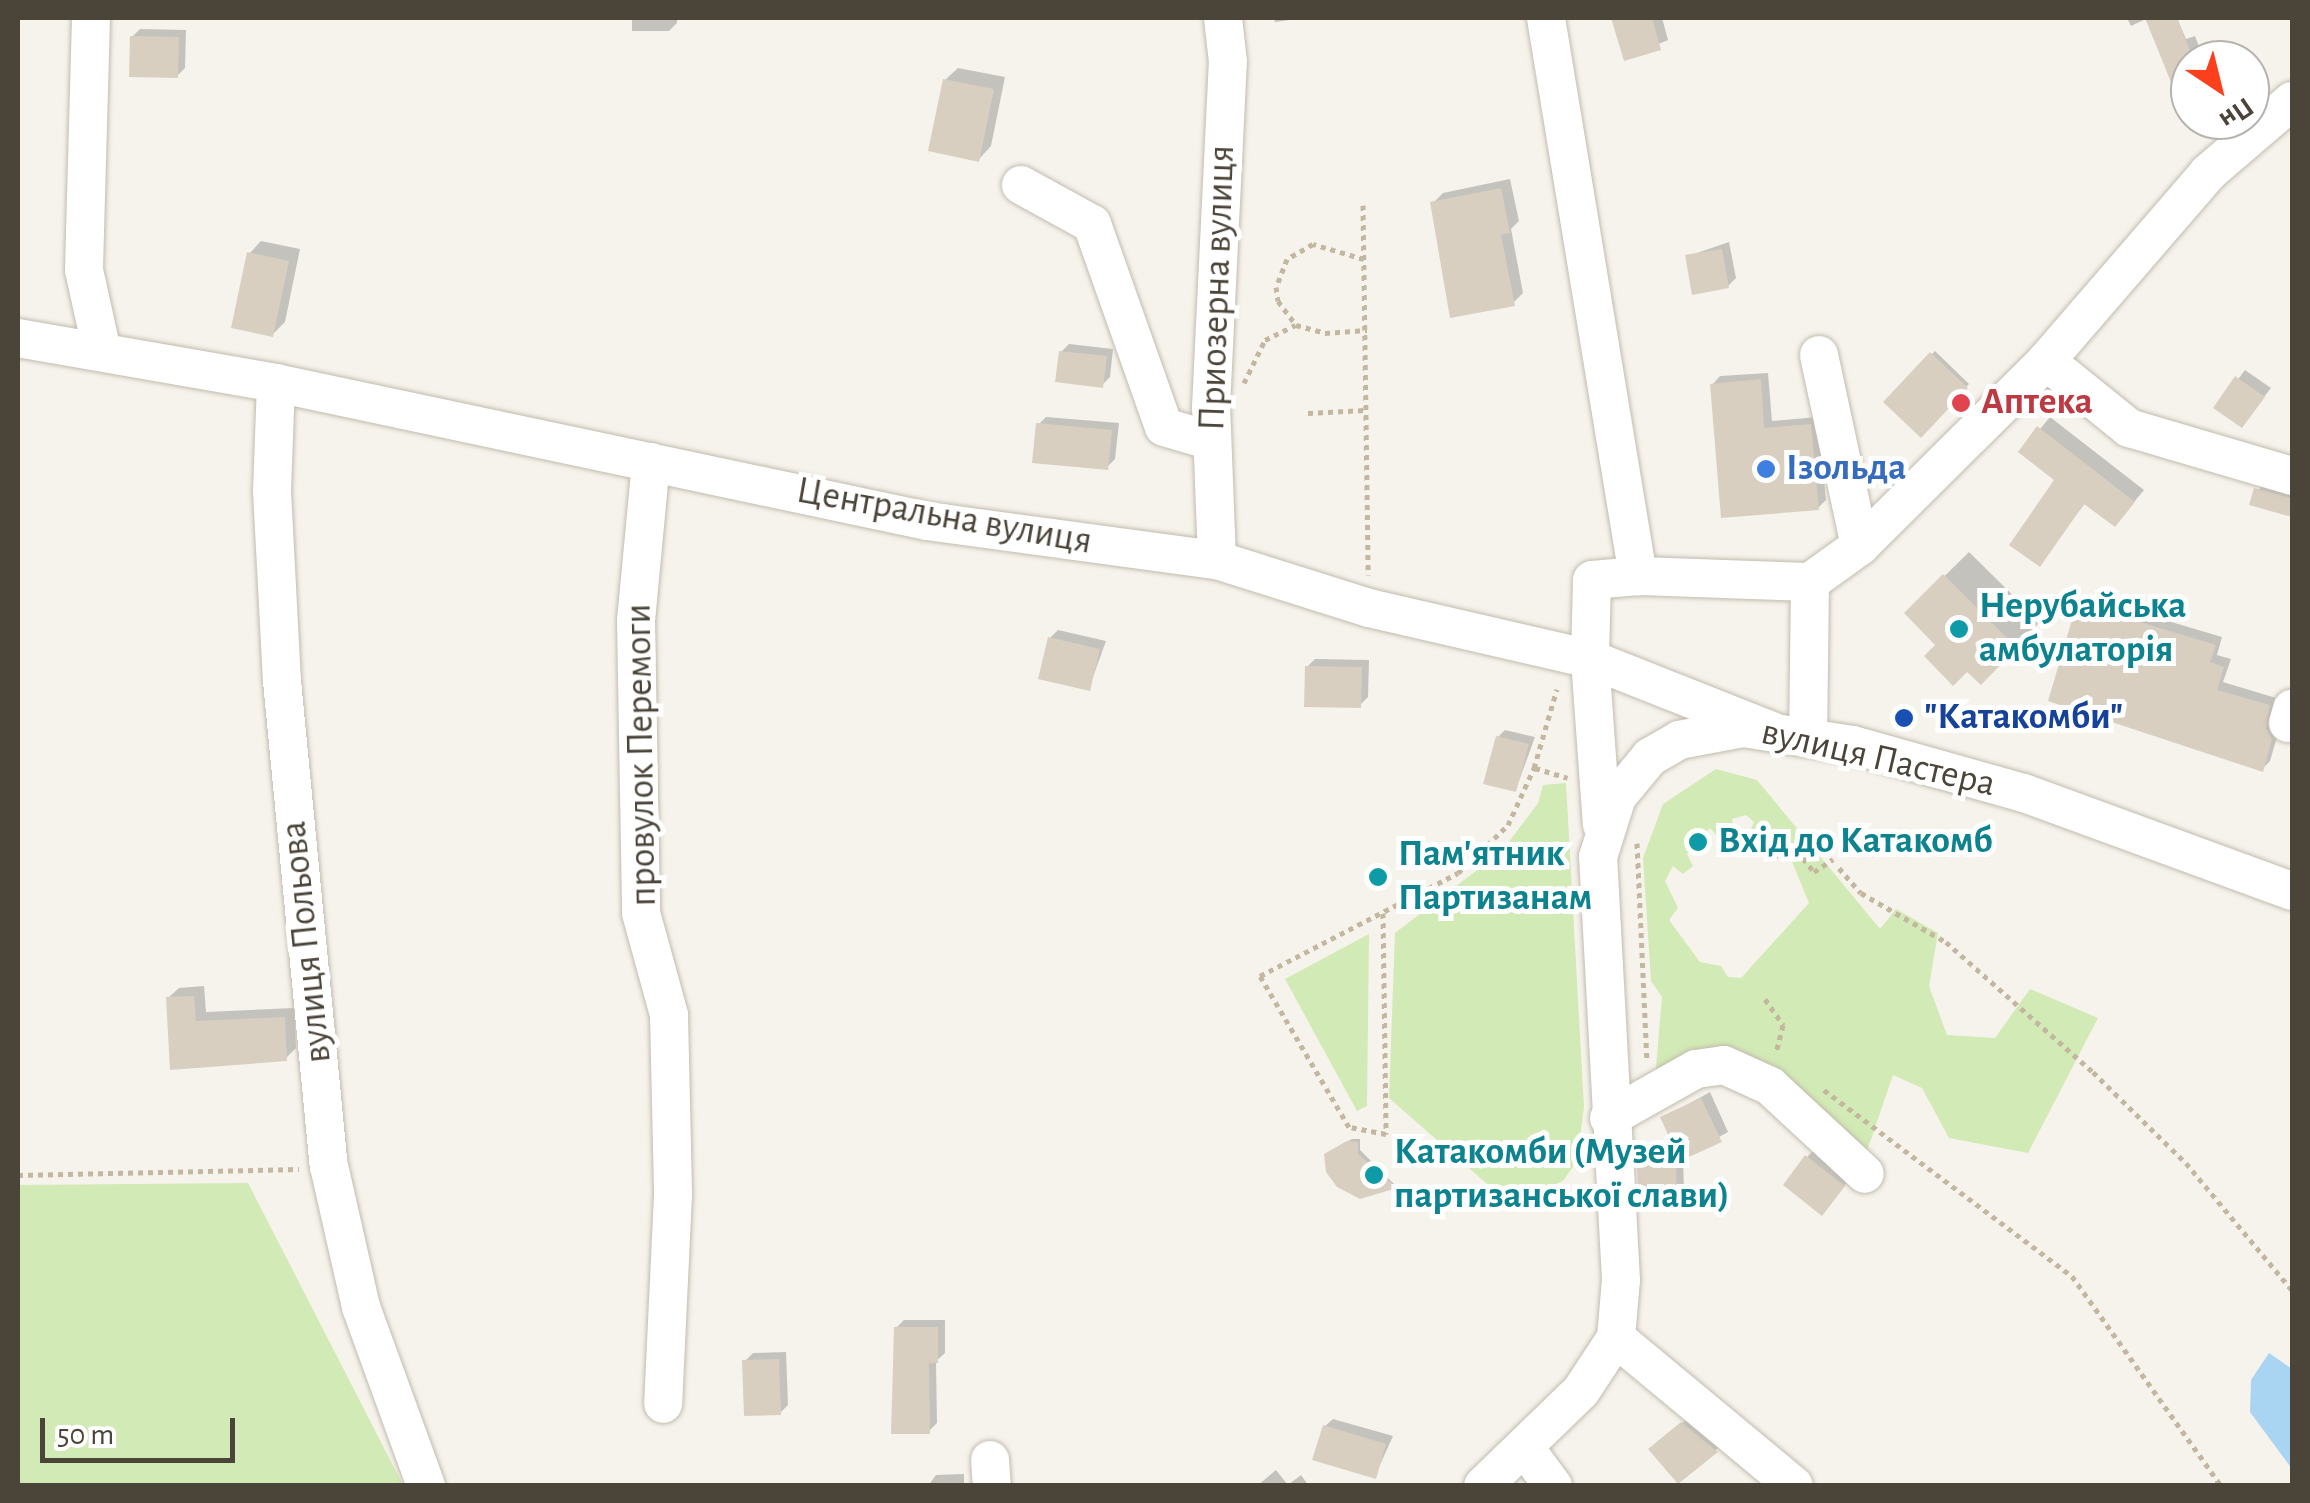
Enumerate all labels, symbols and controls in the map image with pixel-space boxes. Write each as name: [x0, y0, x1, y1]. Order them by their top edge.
north arrow: [2170, 40, 2270, 140]
text: Пн: [2214, 92, 2258, 134]
street label: Приозерна вулиця: [1190, 144, 1246, 432]
place label: Аптека: [1981, 380, 2093, 426]
marker: Аптека: [1950, 392, 1972, 414]
place label: Ізольда: [1786, 446, 1906, 492]
marker: Ізольда: [1755, 458, 1777, 480]
street label: Центральна вулиця: [793, 469, 1095, 565]
place label: Нерубайська амбулаторія: [1979, 584, 2186, 674]
street label: провулок Перемоги: [617, 603, 667, 907]
marker: Нерубайська амбулаторія: [1948, 618, 1970, 640]
place label: "Катакомби": [1924, 695, 2123, 741]
marker: "Катакомби": [1893, 707, 1915, 729]
street label: вулиця Пастера: [1757, 710, 1999, 808]
street label: вулиця Польова: [272, 819, 342, 1065]
place label: Вхід до Катакомб: [1718, 819, 1993, 865]
marker: Вхід до Катакомб: [1687, 831, 1709, 853]
place label: Пам'ятник Партизанам: [1398, 832, 1592, 922]
marker: Пам'ятник Партизанам: [1367, 866, 1389, 888]
place label: Катакомби (Музей партизанської слави): [1394, 1130, 1730, 1220]
marker: Катакомби (Музей партизанської слави): [1363, 1164, 1385, 1186]
scale bar: [45, 1398, 240, 1460]
text: 50 m: [57, 1420, 114, 1450]

